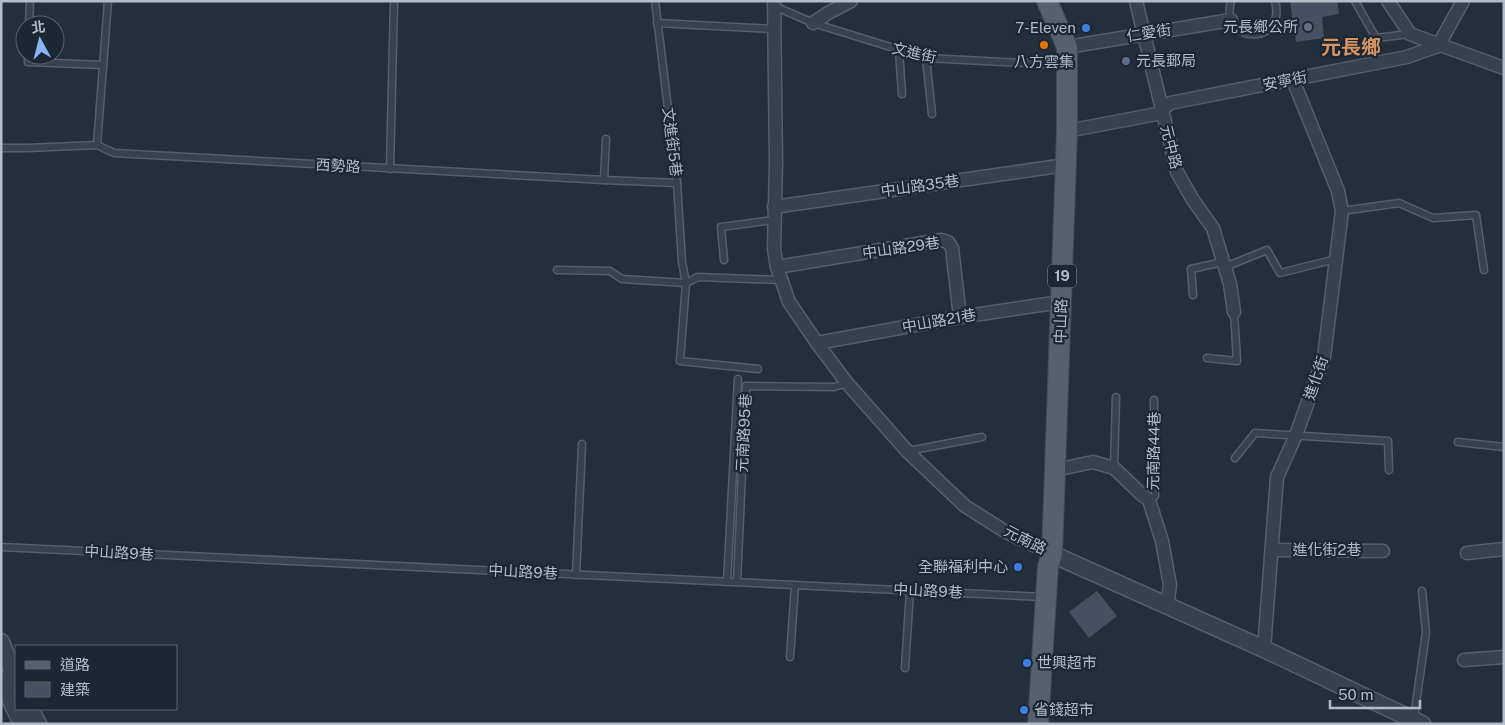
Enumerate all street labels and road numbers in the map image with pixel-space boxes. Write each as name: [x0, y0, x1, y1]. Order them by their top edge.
street label: 仁愛街: [1125, 21, 1172, 44]
street label: 文進街: [890, 39, 938, 66]
street label: 安寧街: [1261, 68, 1309, 93]
street label: 文進街5巷: [660, 106, 685, 178]
street label: 元中路: [1158, 123, 1185, 171]
street label: 西勢路: [315, 156, 361, 175]
street label: 中山路35巷: [880, 172, 960, 199]
street label: 中山路29巷: [861, 234, 941, 261]
road number: 19: [1048, 264, 1076, 288]
street label: 中山路: [1051, 298, 1070, 344]
street label: 中山路21巷: [900, 306, 977, 335]
street label: 進化街: [1300, 354, 1331, 402]
street label: 元南路95巷: [733, 393, 754, 473]
street label: 元南路44巷: [1144, 411, 1163, 491]
street label: 元南路: [1001, 522, 1049, 557]
street label: 進化街2巷: [1293, 541, 1361, 558]
street label: 中山路9巷: [84, 542, 154, 563]
street label: 中山路9巷: [488, 561, 558, 582]
street label: 中山路9巷: [893, 580, 963, 601]

